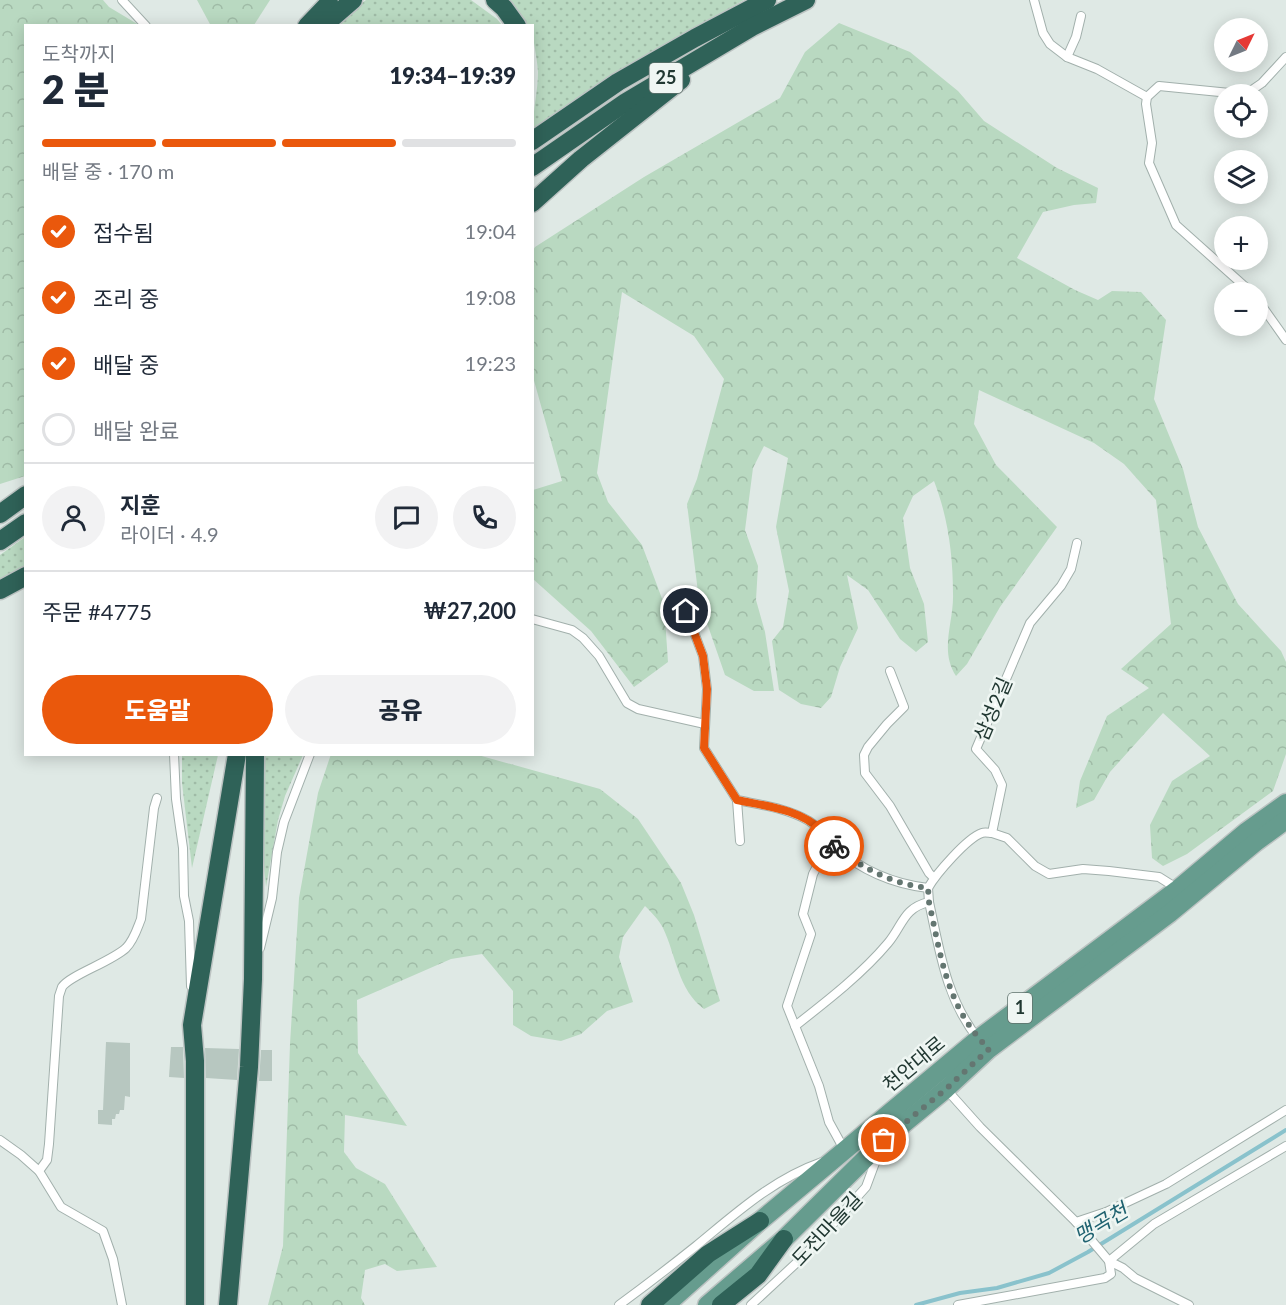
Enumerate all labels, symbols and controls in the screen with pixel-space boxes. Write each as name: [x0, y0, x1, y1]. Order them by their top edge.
north arrow: [1214, 18, 1268, 72]
map controls: [1214, 18, 1268, 336]
text: 도착까지: [42, 41, 116, 65]
text: 19:34–19:39: [390, 62, 516, 89]
road number: 25: [650, 63, 682, 93]
text: 2 분: [42, 66, 110, 112]
button: locate: [1214, 84, 1268, 138]
button: layers: [1214, 150, 1268, 204]
text: 배달 중 · 170 m: [42, 159, 174, 183]
icon: check: [42, 215, 75, 248]
button: +: [1214, 216, 1268, 270]
text: 접수됨: [93, 219, 154, 246]
text: 19:04: [465, 219, 516, 243]
icon: check: [42, 281, 75, 314]
button: −: [1214, 282, 1268, 336]
text: 조리 중: [93, 285, 159, 312]
text: 19:08: [465, 285, 516, 309]
icon: check: [42, 347, 75, 380]
text: 배달 중: [93, 351, 159, 378]
text: 19:23: [465, 351, 516, 375]
text: 배달 완료: [93, 417, 180, 444]
button: person: [42, 486, 105, 549]
button: chat: [375, 486, 438, 549]
button: phone: [453, 486, 516, 549]
text: 지훈: [120, 491, 160, 518]
text: 라이더 · 4.9: [120, 522, 219, 546]
pin: [660, 585, 711, 636]
icon: home: [669, 594, 702, 627]
text: ₩27,200: [423, 597, 516, 624]
text: 주문 #4775: [42, 598, 152, 625]
street label: 삼성2길: [968, 673, 1016, 744]
button: 도움말: [42, 675, 273, 744]
button: 공유: [285, 675, 516, 744]
courier: [804, 816, 864, 876]
icon: bike: [818, 830, 851, 863]
road number: 1: [1008, 993, 1032, 1023]
street label: 천안대로: [877, 1030, 949, 1096]
pin: [858, 1114, 909, 1165]
icon: bag: [867, 1123, 900, 1156]
street label: 도전마을길: [786, 1186, 866, 1270]
water label: 맹곡천: [1069, 1196, 1134, 1248]

